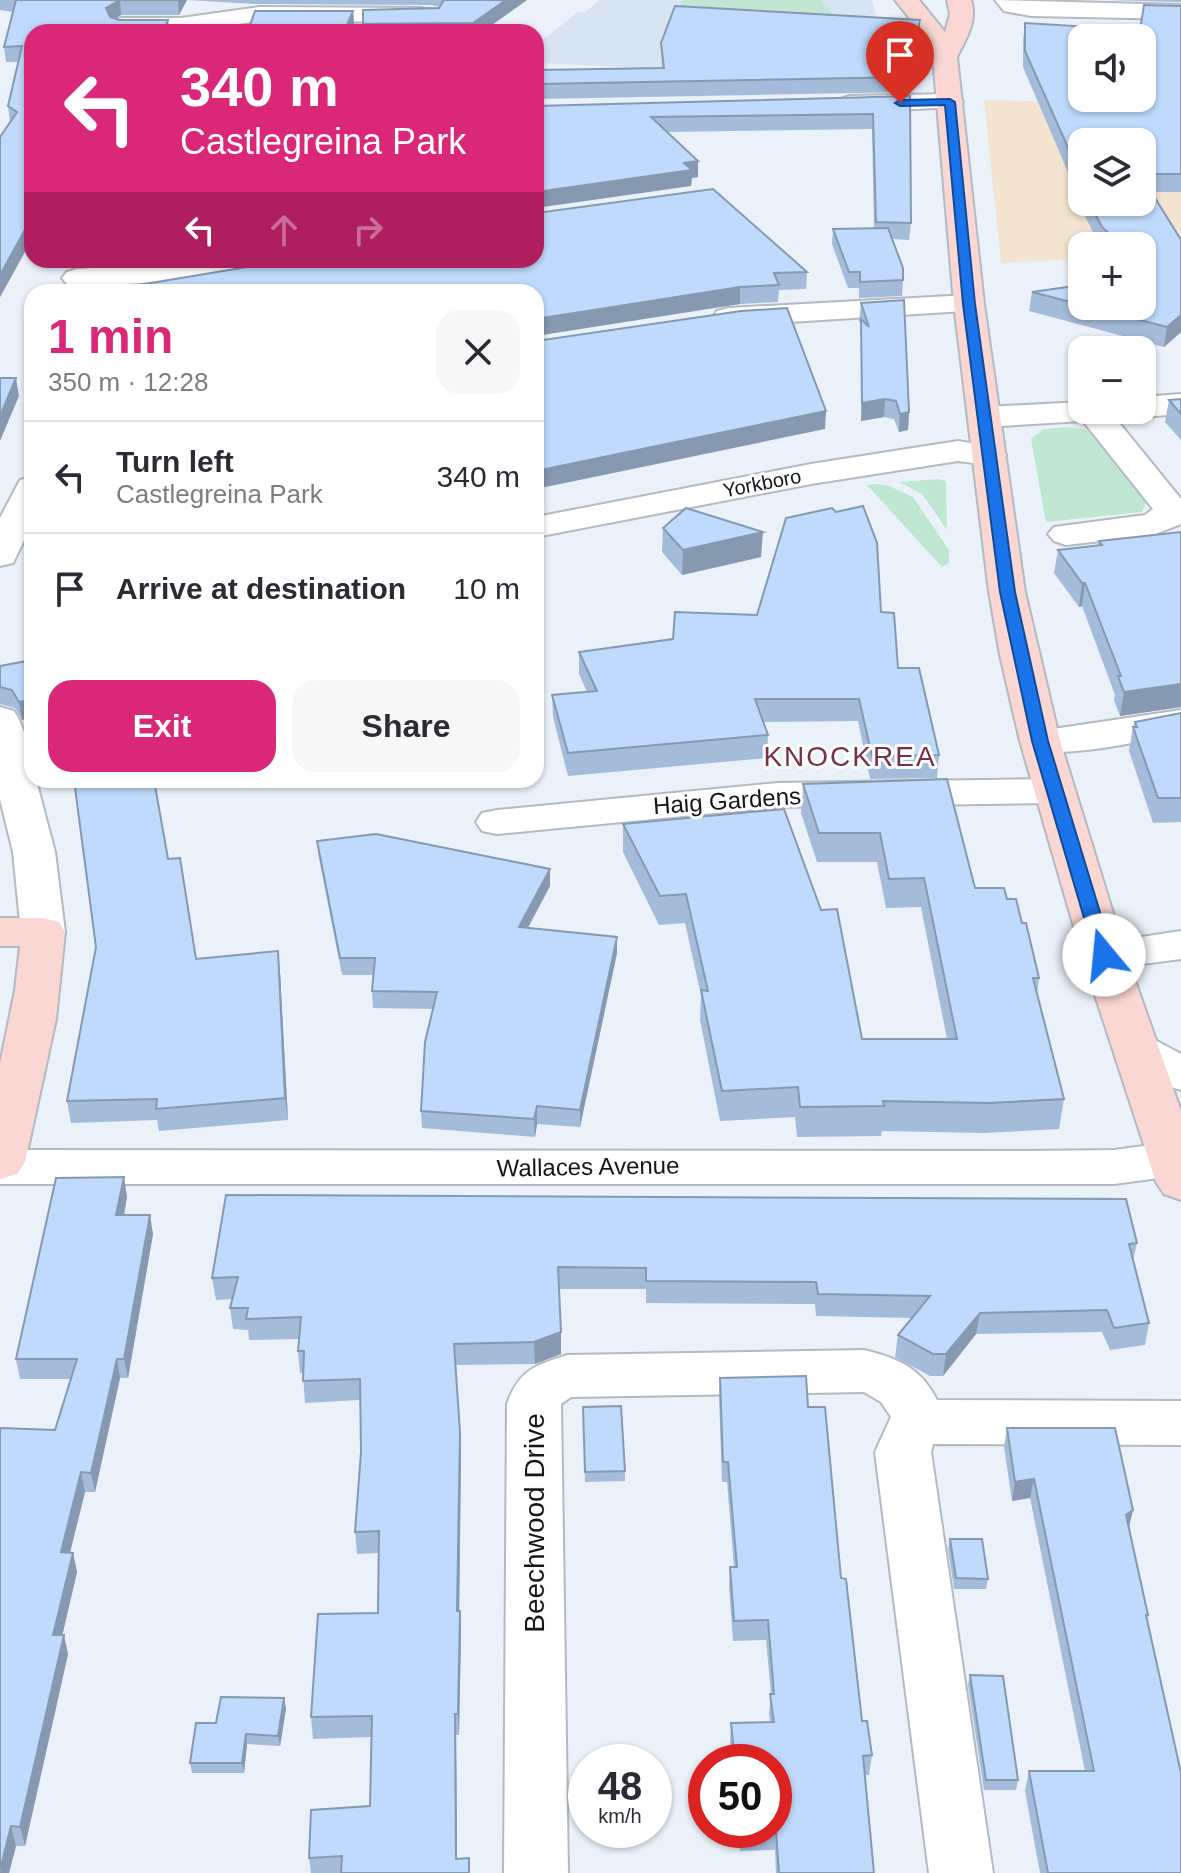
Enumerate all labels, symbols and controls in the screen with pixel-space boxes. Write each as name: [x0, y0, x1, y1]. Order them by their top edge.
pin: [866, 21, 934, 103]
map controls: [1068, 24, 1156, 424]
button: sound: [1068, 24, 1156, 112]
icon: arrive: [878, 33, 922, 77]
text: 340 m: [180, 55, 339, 118]
icon: left: [48, 56, 152, 160]
text: Castlegreina Park: [180, 121, 466, 162]
button: layers: [1068, 128, 1156, 216]
icon: left: [178, 208, 222, 252]
icon: ahead: [262, 208, 306, 252]
icon: right: [346, 208, 390, 252]
button: +: [1068, 232, 1156, 320]
text: 1 min: [48, 310, 173, 363]
button: close: [436, 310, 520, 394]
button: −: [1068, 336, 1156, 424]
text: 350 m · 12:28: [48, 367, 208, 397]
text: Turn left: [116, 445, 234, 478]
icon: left: [48, 455, 92, 499]
text: 340 m: [437, 460, 520, 493]
street label: Yorkboro: [721, 465, 803, 501]
text: Castlegreina Park: [116, 479, 323, 509]
icon: arrive: [48, 567, 92, 611]
text: Arrive at destination: [116, 572, 406, 605]
text: 10 m: [453, 572, 520, 605]
button: Exit: [48, 680, 276, 772]
button: Share: [292, 680, 520, 772]
district label: KNOCKREA: [763, 741, 937, 772]
street label: Haig Gardens: [652, 782, 802, 819]
position arrow: [1062, 913, 1146, 997]
street label: Wallaces Avenue: [496, 1151, 680, 1182]
street label: Beechwood Drive: [519, 1413, 550, 1633]
speed limit sign: 50: [688, 1744, 792, 1848]
text: 48: [598, 1764, 642, 1808]
text: km/h: [598, 1805, 642, 1827]

